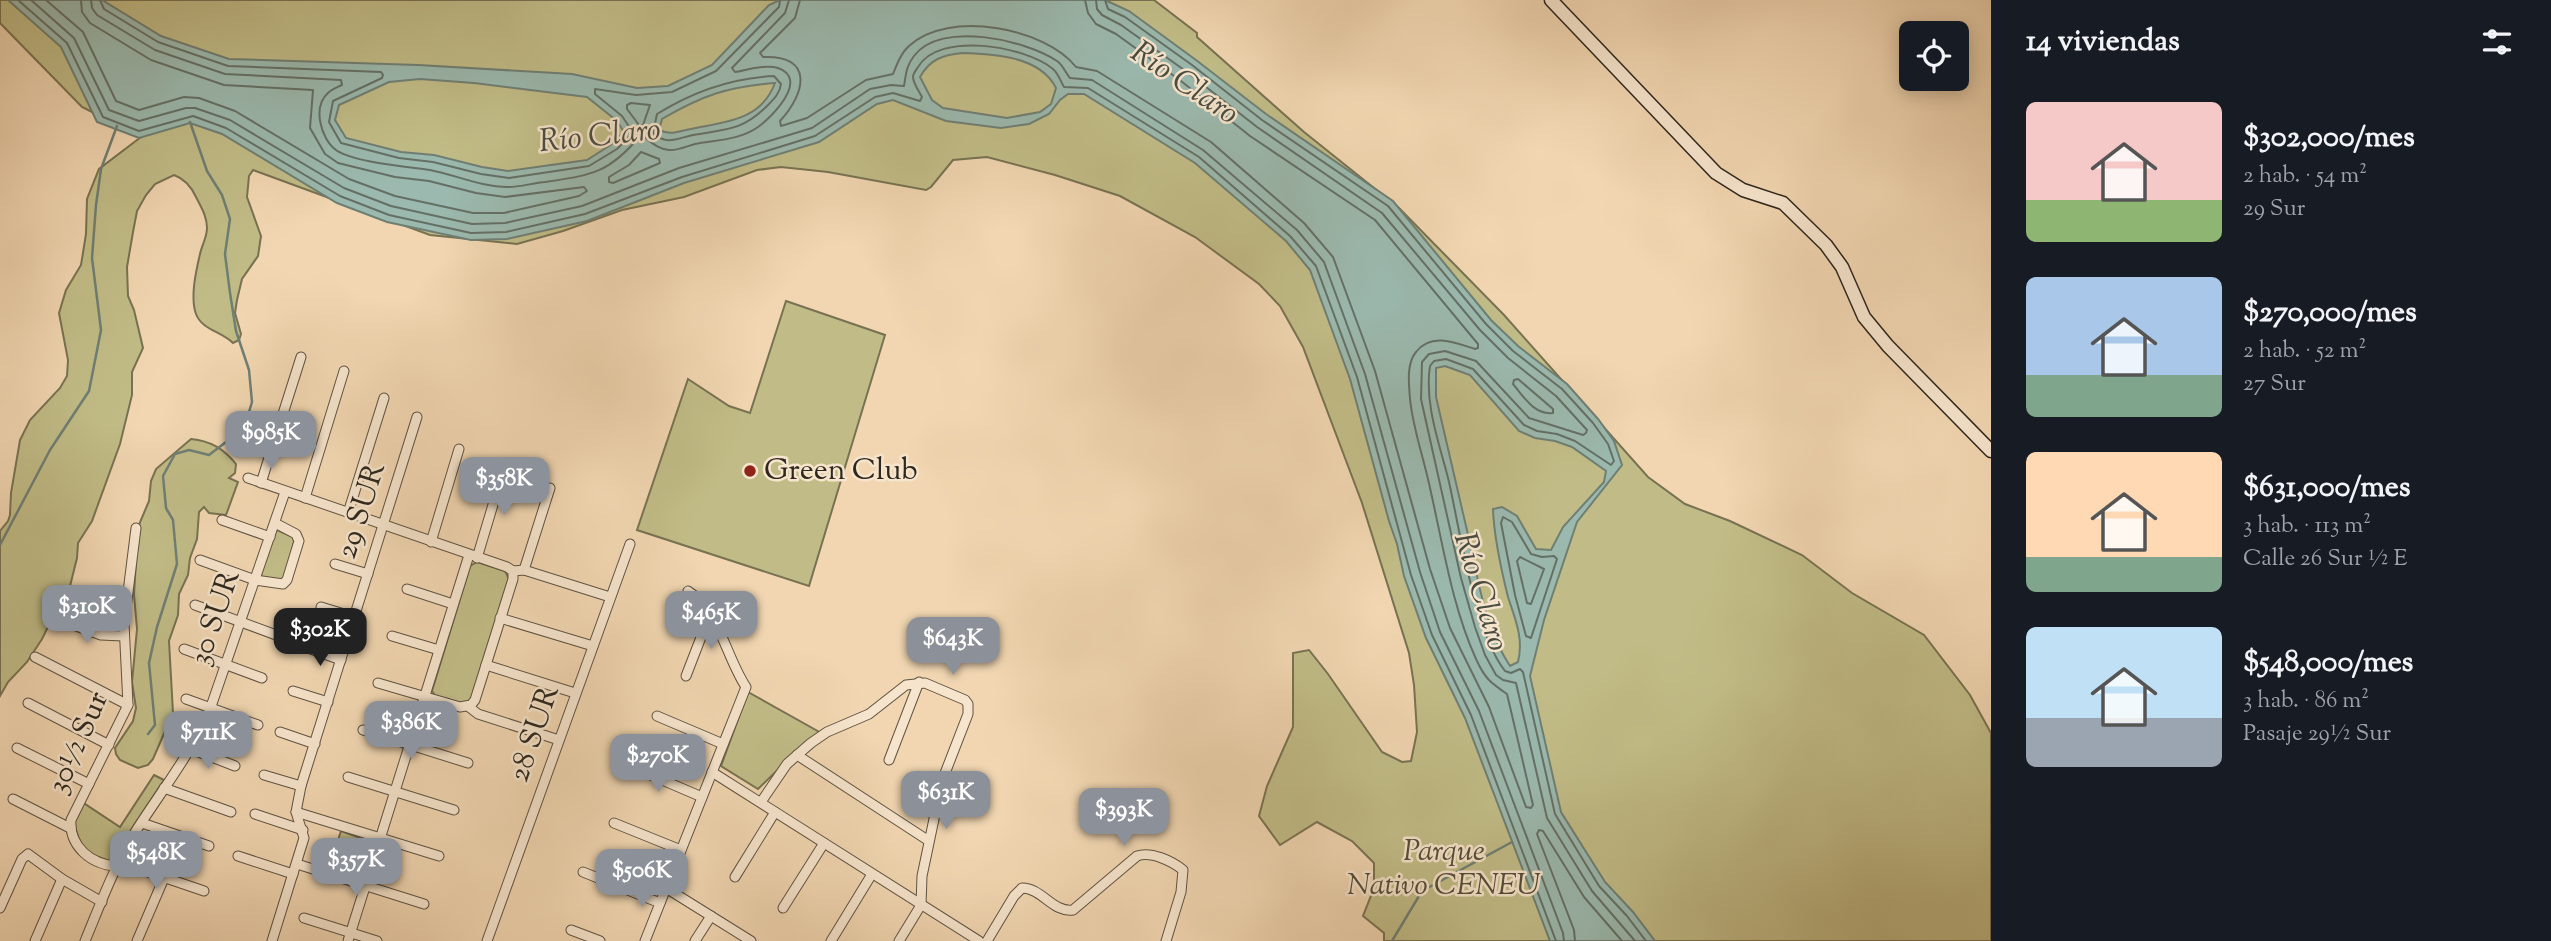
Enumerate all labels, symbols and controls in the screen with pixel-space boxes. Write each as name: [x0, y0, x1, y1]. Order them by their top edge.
map controls: [1899, 21, 1969, 91]
button: locate: [1899, 21, 1969, 91]
text: 14 viviendas: [2026, 21, 2180, 64]
icon: filters: [2478, 23, 2516, 61]
water label: Río Claro: [1121, 31, 1247, 137]
water label: Río Claro: [537, 108, 663, 166]
text: $302,000/mes: [2243, 117, 2415, 160]
icon: home: [2082, 130, 2166, 214]
text: 2 hab. · 54 m²: [2243, 160, 2367, 193]
text: 29 Sur: [2243, 193, 2305, 226]
text: $270,000/mes: [2243, 292, 2417, 335]
icon: home: [2082, 305, 2166, 389]
text: 2 hab. · 52 m²: [2243, 335, 2366, 368]
text: 27 Sur: [2243, 368, 2306, 401]
pin: $985K: [222, 412, 320, 471]
text: $985K: [241, 417, 301, 450]
place label: Green Club: [764, 450, 918, 493]
street label: 29 SUR: [326, 457, 398, 565]
pin: $358K: [455, 458, 553, 517]
text: $358K: [475, 463, 533, 496]
marker: Green Club: [742, 463, 758, 479]
text: $631,000/mes: [2243, 467, 2411, 510]
icon: home: [2082, 480, 2166, 564]
text: 3 hab. · 113 m²: [2243, 510, 2371, 543]
water label: Río Claro: [1440, 527, 1520, 657]
text: Calle 26 Sur ½ E: [2243, 543, 2407, 576]
street label: 30 SUR: [180, 564, 252, 671]
pin: $310K: [38, 586, 136, 645]
text: $310K: [58, 591, 116, 624]
pin: $465K: [662, 592, 760, 651]
text: $465K: [681, 597, 741, 630]
pin: $302K: [271, 608, 369, 668]
text: $302K: [290, 614, 350, 647]
pin: $643K: [904, 618, 1002, 677]
text: $643K: [923, 623, 983, 656]
text: $548,000/mes: [2243, 642, 2413, 685]
icon: home: [2082, 655, 2166, 739]
street label: 28 SUR: [499, 680, 572, 788]
street label: 30½ Sur: [37, 685, 121, 801]
text: 3 hab. · 86 m²: [2243, 685, 2369, 718]
pin: $386K: [362, 702, 460, 761]
text: $386K: [380, 707, 442, 740]
pin: $711K: [159, 712, 257, 771]
text: $711K: [180, 717, 236, 750]
text: Pasaje 29½ Sur: [2243, 718, 2391, 751]
pin: $270K: [609, 734, 707, 794]
text: $270K: [627, 740, 689, 773]
pin: $631K: [897, 772, 995, 831]
text: $631K: [917, 777, 975, 810]
pin: $393K: [1075, 788, 1173, 848]
text: $393K: [1095, 794, 1153, 827]
park label: Parque Nativo CENEU: [1347, 831, 1541, 908]
pin: $548K: [107, 832, 205, 891]
text: $548K: [126, 837, 186, 870]
pin: $357K: [307, 838, 405, 898]
text: $357K: [327, 844, 385, 877]
pin: $506K: [593, 850, 691, 909]
text: $506K: [612, 855, 672, 888]

